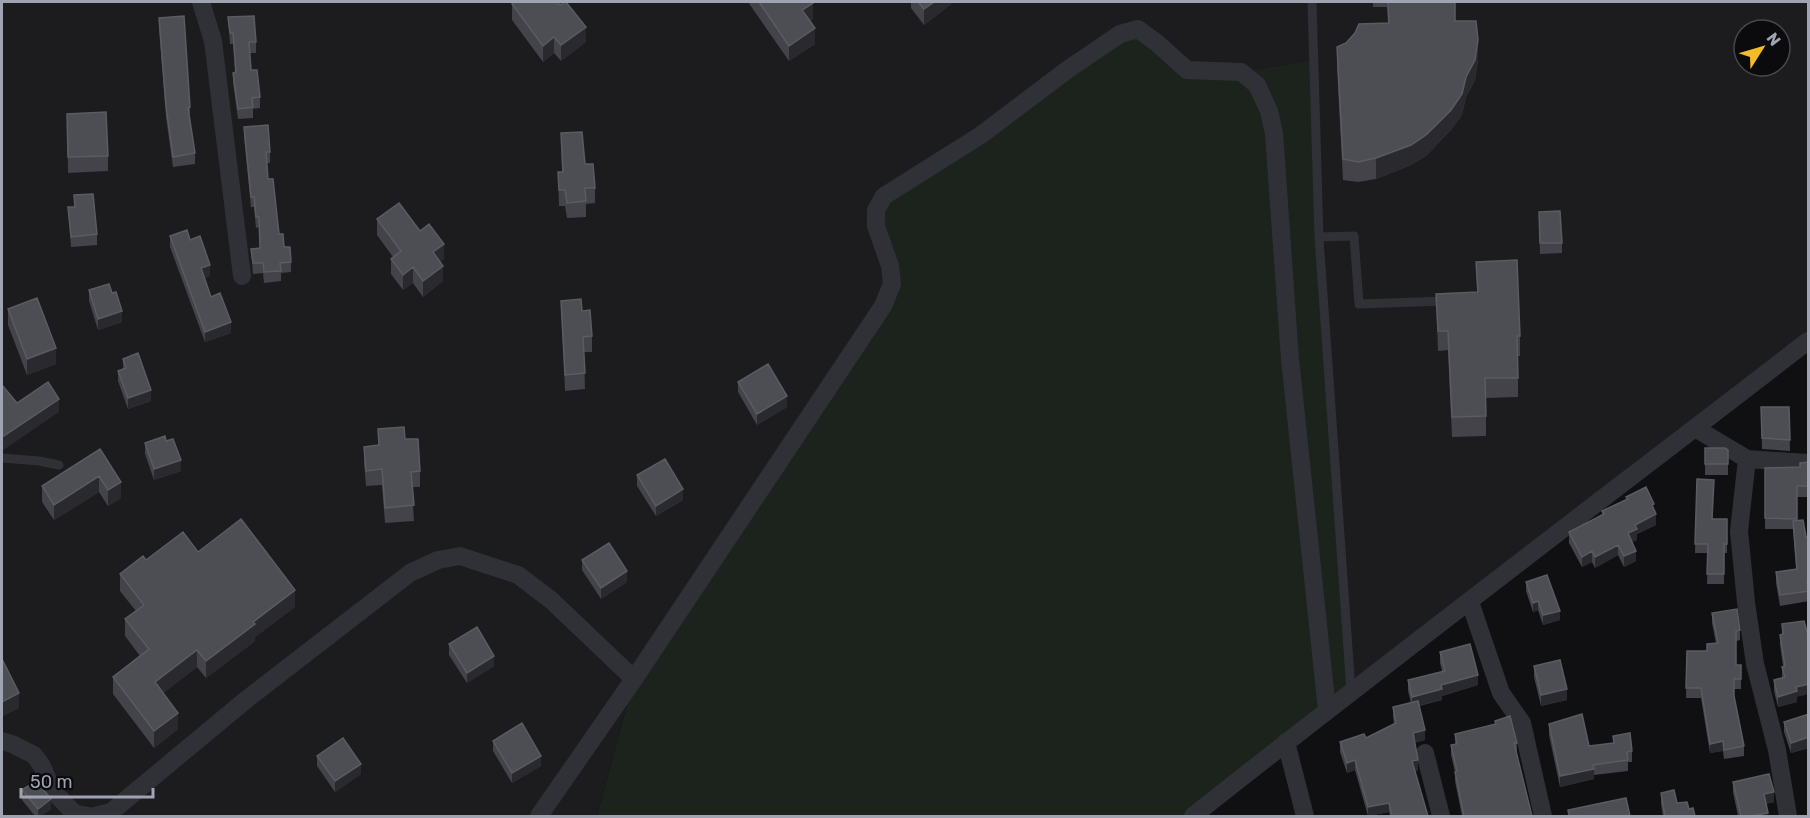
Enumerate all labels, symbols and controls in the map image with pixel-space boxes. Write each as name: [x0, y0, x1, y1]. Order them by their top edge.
north arrow: [1732, 18, 1792, 78]
text: N: [1763, 29, 1785, 50]
scale bar: [21, 761, 153, 799]
text: 50 m: [30, 771, 73, 793]

